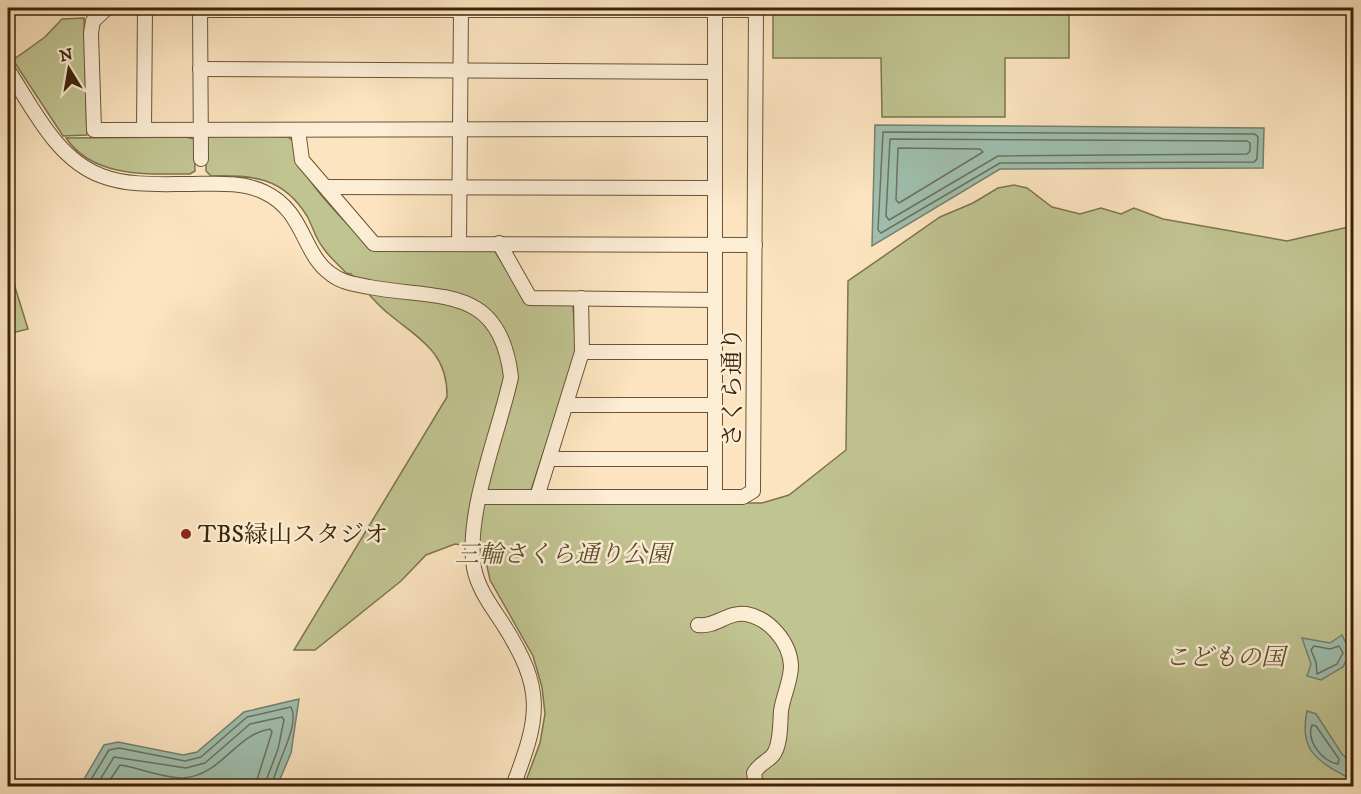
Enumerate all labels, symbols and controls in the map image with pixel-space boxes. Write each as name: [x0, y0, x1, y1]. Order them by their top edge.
north arrow: [39, 39, 99, 99]
text: N: [58, 44, 75, 66]
street label: さくら通り: [718, 327, 748, 447]
place label: TBS緑山スタジオ: [198, 520, 388, 550]
marker: TBS緑山スタジオ: [179, 527, 193, 541]
park label: 三輪さくら通り公園: [455, 540, 675, 570]
park label: こどもの国: [1165, 643, 1289, 673]

